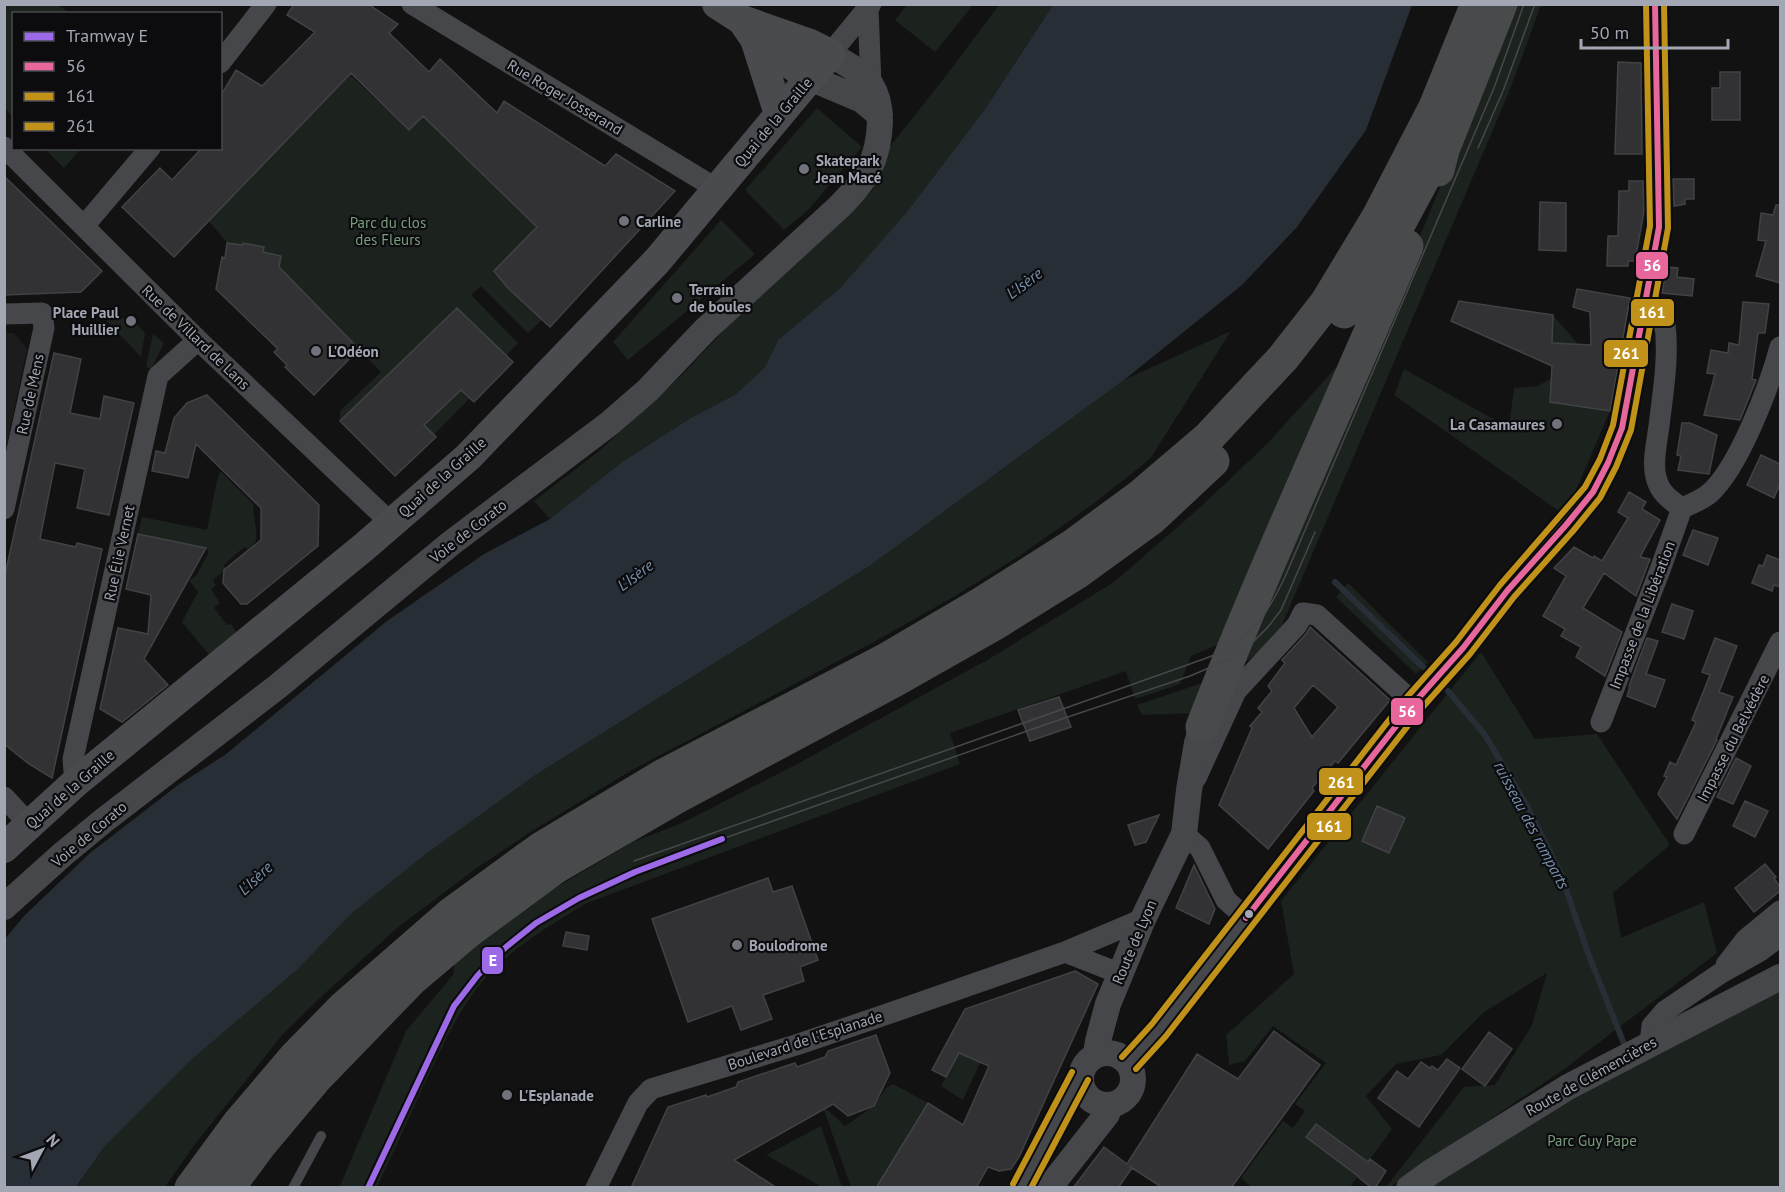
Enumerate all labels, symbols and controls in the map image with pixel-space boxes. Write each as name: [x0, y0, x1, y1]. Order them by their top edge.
legend: [12, 12, 222, 150]
scale bar: [1581, 12, 1728, 50]
text: 50 m: [1590, 21, 1629, 44]
text: Tramway E: [66, 24, 148, 47]
text: 56: [66, 54, 86, 77]
street label: Rue Roger Josserand: [504, 55, 626, 139]
street label: Quai de la Graille: [730, 73, 816, 171]
text: 161: [66, 84, 95, 107]
text: 261: [66, 114, 95, 137]
place label: Skatepark Jean Macé: [815, 151, 882, 187]
marker: Skatepark Jean Macé: [797, 162, 811, 176]
place label: Carline: [636, 212, 682, 231]
park label: Parc du clos des Fleurs: [350, 213, 426, 249]
marker: Carline: [617, 214, 631, 228]
line badge: 56: [1635, 251, 1669, 280]
text: 56: [1643, 255, 1661, 275]
water label: L'Isère: [1002, 263, 1046, 303]
place label: Terrain de boules: [689, 280, 751, 316]
street label: Rue de Villard de Lans: [138, 281, 254, 393]
marker: Terrain de boules: [670, 291, 684, 305]
line badge: 161: [1630, 298, 1675, 327]
text: 161: [1638, 302, 1666, 322]
place label: Place Paul Huillier: [53, 303, 120, 339]
marker: Place Paul Huillier: [124, 314, 138, 328]
line badge: 261: [1603, 339, 1649, 368]
place label: L'Odéon: [328, 342, 379, 361]
text: 261: [1612, 343, 1640, 363]
marker: L'Odéon: [309, 344, 323, 358]
street label: Rue de Mens: [12, 352, 48, 436]
place label: La Casamaures: [1450, 415, 1545, 434]
marker: La Casamaures: [1550, 417, 1564, 431]
street label: Quai de la Graille: [394, 433, 490, 521]
street label: Voie de Corato: [425, 495, 510, 568]
street label: Rue Élie Vernet: [100, 503, 138, 603]
street label: Impasse de la Libération: [1605, 538, 1679, 692]
water label: L'Isère: [613, 555, 657, 595]
street label: Impasse du Belvédère: [1693, 671, 1773, 805]
line badge: 56: [1390, 697, 1424, 726]
text: 56: [1398, 701, 1416, 721]
street label: Quai de la Graille: [22, 745, 118, 833]
water label: ruisseau des ramparts: [1490, 758, 1574, 893]
line badge: 261: [1318, 767, 1364, 796]
text: 261: [1327, 772, 1355, 792]
street label: Voie de Corato: [47, 797, 131, 872]
line badge: 161: [1306, 812, 1352, 841]
text: 161: [1315, 816, 1343, 836]
water label: L'Isère: [234, 857, 277, 899]
street label: Route de Lyon: [1108, 897, 1160, 987]
unlabelled marker: [1243, 908, 1255, 920]
place label: Boulodrome: [749, 936, 828, 955]
marker: Boulodrome: [730, 938, 744, 952]
line badge: E: [481, 946, 504, 975]
text: E: [489, 950, 497, 970]
street label: Boulevard de l'Esplanade: [725, 1006, 885, 1074]
street label: Route de Clémencières: [1522, 1032, 1660, 1120]
place label: L'Esplanade: [519, 1086, 594, 1105]
marker: L'Esplanade: [500, 1088, 514, 1102]
north arrow: [12, 1120, 72, 1180]
text: N: [42, 1130, 64, 1151]
park label: Parc Guy Pape: [1547, 1131, 1637, 1150]

